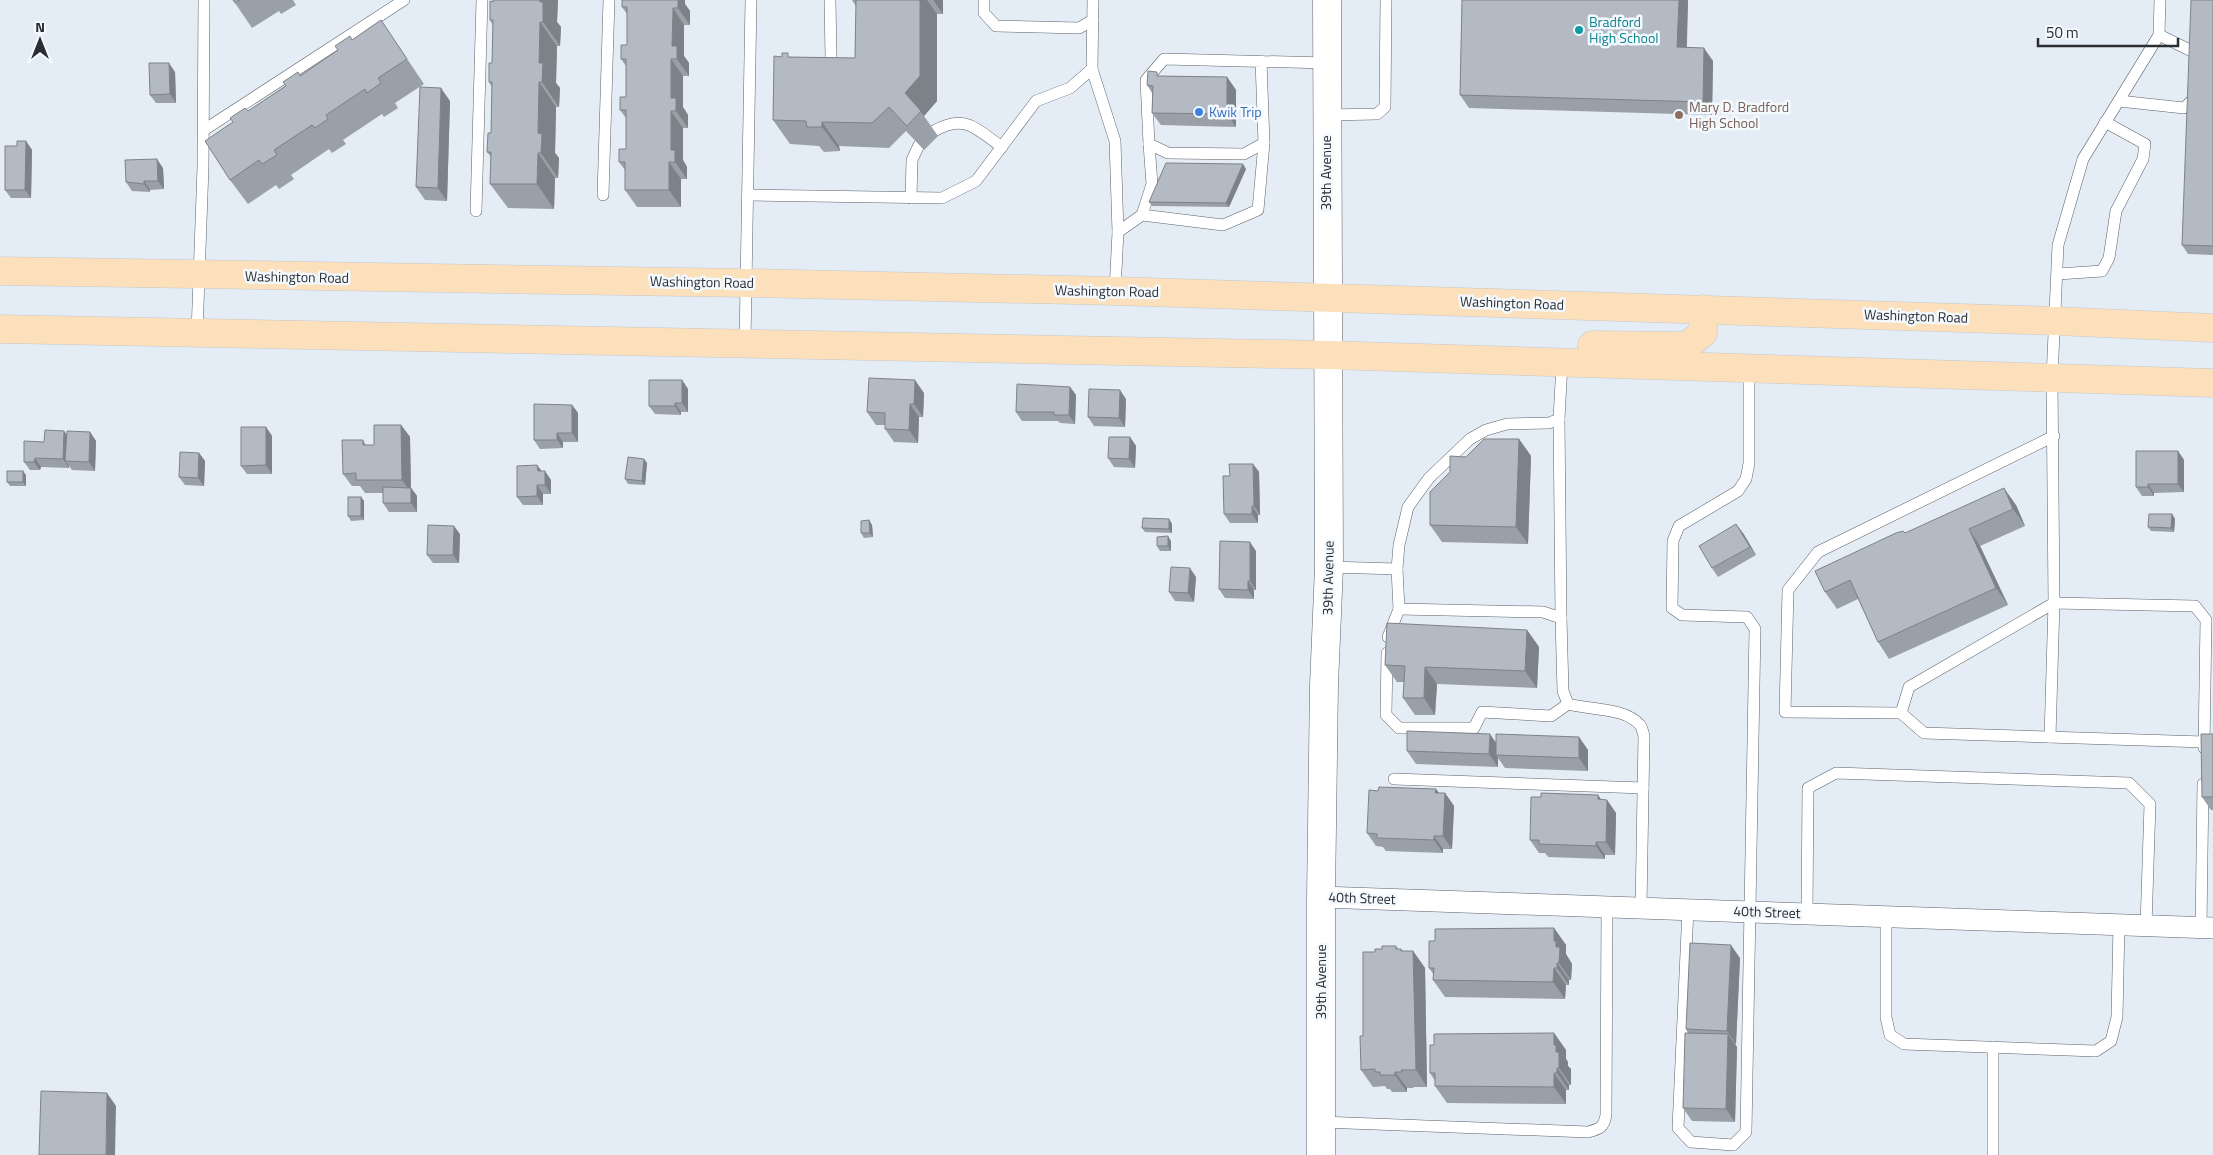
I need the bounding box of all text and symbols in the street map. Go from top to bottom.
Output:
place label: Bradford High School [1589,11,1659,48]
north arrow [15,15,65,65]
scale bar [2038,15,2178,47]
text: N [35,16,45,37]
text: 50 m [2046,21,2079,44]
marker: Bradford High School [1573,24,1585,36]
place label: Mary D. Bradford High School [1689,96,1789,133]
place label: Kwik Trip [1209,101,1262,122]
marker: Kwik Trip [1193,106,1205,118]
marker: Mary D. Bradford High School [1673,109,1685,121]
street label: 39th Avenue [1315,136,1336,210]
street label: Washington Road [245,265,349,288]
street label: Washington Road [650,270,754,293]
street label: Washington Road [1055,279,1159,302]
street label: Washington Road [1460,290,1564,315]
street label: Washington Road [1864,303,1968,328]
street label: 39th Avenue [1316,540,1339,616]
street label: 40th Street [1328,886,1396,909]
street label: 40th Street [1733,900,1801,923]
street label: 39th Avenue [1310,945,1331,1019]

